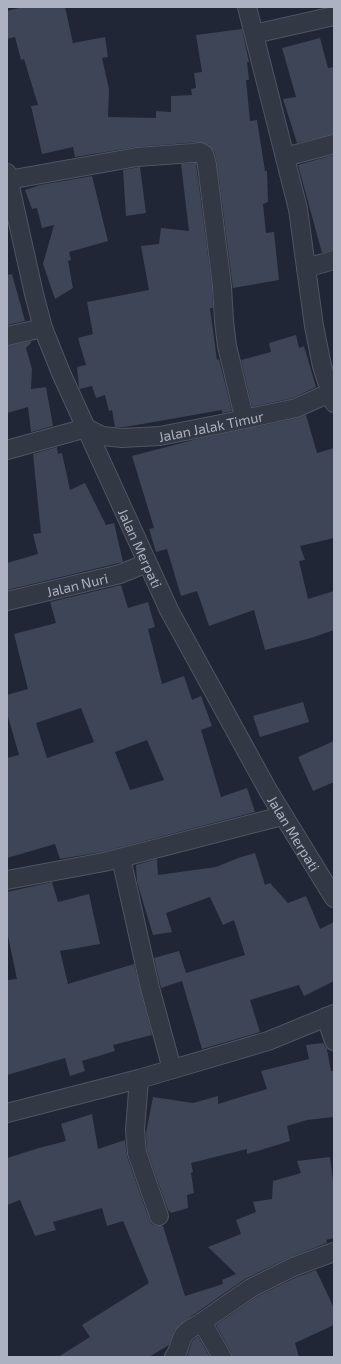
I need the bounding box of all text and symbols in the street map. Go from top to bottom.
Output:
street label: Jalan Jalak Timur [157,407,265,445]
street label: Jalan Merpati [115,506,166,591]
street label: Jalan Nuri [45,569,109,600]
street label: Jalan Merpati [265,792,324,874]

